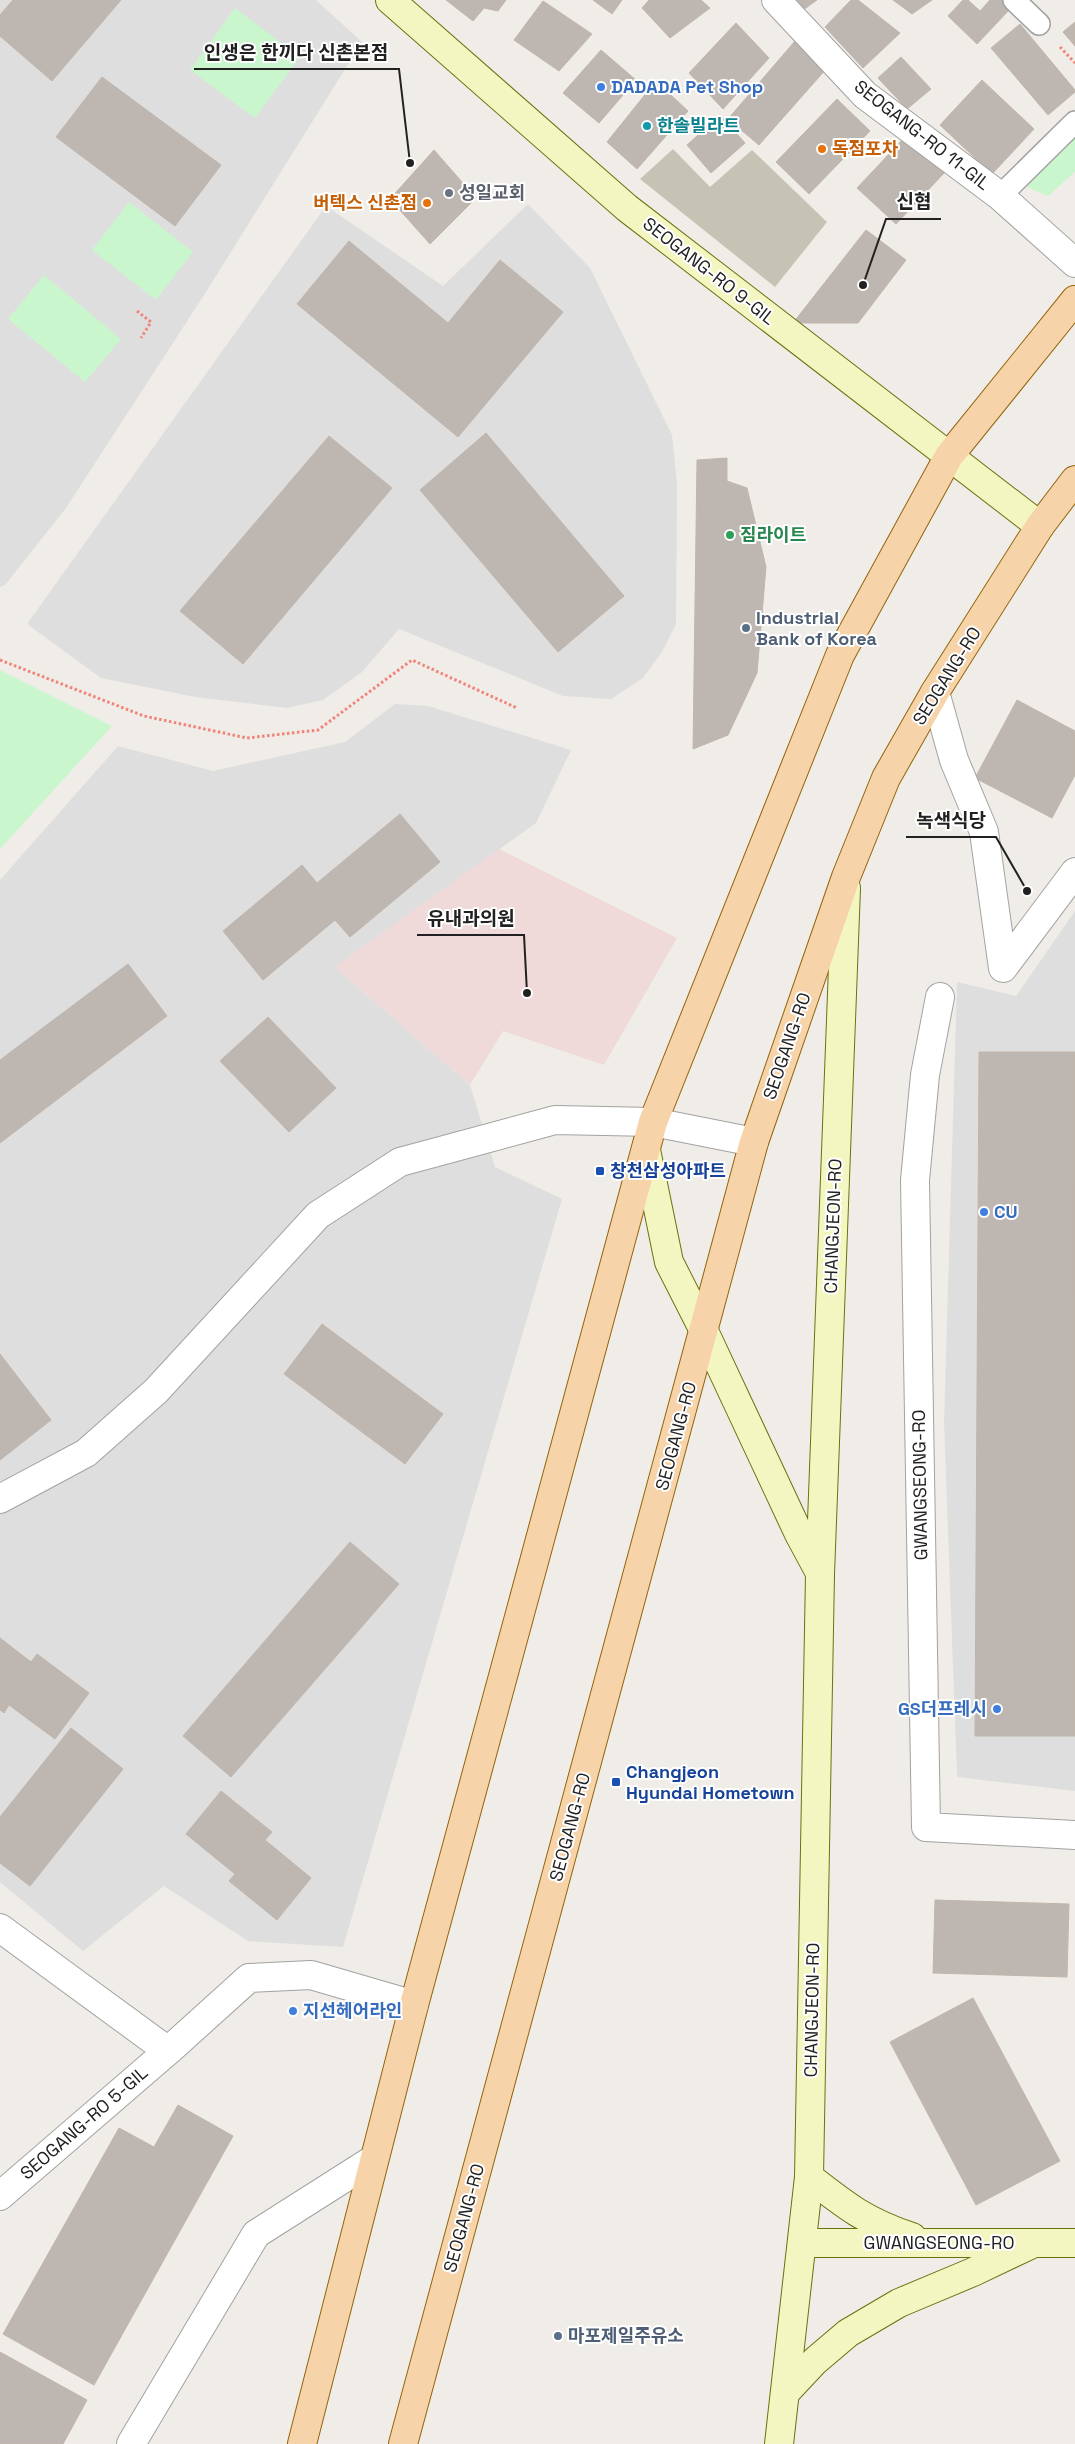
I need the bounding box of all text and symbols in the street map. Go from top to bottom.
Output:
callout: 인생은 한끼다 신촌본점 [194,35,399,69]
text: 인생은 한끼다 신촌본점 [204,40,388,65]
street label: SEOGANG-RO 11-GIL [850,74,995,195]
place label: DADADA Pet Shop [611,75,763,98]
marker: DADADA Pet Shop [595,81,607,93]
place label: 한솔빌라트 [657,114,740,137]
marker: 한솔빌라트 [641,120,653,132]
place label: 독점포차 [832,137,899,160]
marker: 독점포차 [816,143,828,155]
place label: 성일교회 [459,181,525,204]
callout: 신협 [886,185,941,219]
marker: 성일교회 [443,187,455,199]
text: 신협 [897,189,931,214]
place label: 버텍스 신촌점 [313,191,417,214]
marker: 버텍스 신촌점 [421,197,433,209]
street label: SEOGANG-RO 9-GIL [638,212,780,330]
place label: 짐라이트 [740,523,806,546]
marker: 짐라이트 [724,529,736,541]
place label: Industrial Bank of Korea [756,606,878,650]
marker: Industrial Bank of Korea [740,622,752,634]
street label: SEOGANG-RO [907,622,986,729]
callout: 녹색식당 [906,803,996,837]
text: 녹색식당 [916,808,986,833]
callout: 유내과의원 [417,901,524,935]
text: 유내과의원 [427,906,515,931]
street label: SEOGANG-RO [757,989,816,1102]
street label: CHANGJEON-RO [819,1158,846,1294]
place label: 창천삼성아파트 [610,1159,726,1182]
marker: 창천삼성아파트 [594,1165,606,1177]
place label: CU [994,1200,1018,1223]
marker: CU [978,1206,990,1218]
street label: SEOGANG-RO [650,1379,701,1493]
street label: GWANGSEONG-RO [907,1409,932,1561]
place label: GS더프레시 [898,1697,987,1720]
marker: GS더프레시 [991,1703,1003,1715]
place label: Changjeon Hyundai Hometown [626,1760,795,1804]
street label: SEOGANG-RO [544,1770,595,1884]
marker: Changjeon Hyundai Hometown [610,1776,622,1788]
street label: CHANGJEON-RO [799,1942,824,2078]
place label: 지선헤어라인 [303,1999,402,2022]
marker: 지선헤어라인 [287,2005,299,2017]
street label: SEOGANG-RO 5-GIL [15,2061,152,2184]
street label: SEOGANG-RO [438,2161,489,2275]
street label: GWANGSEONG-RO [864,2231,1014,2254]
place label: 마포제일주유소 [568,2324,684,2347]
marker: 마포제일주유소 [552,2330,564,2342]

